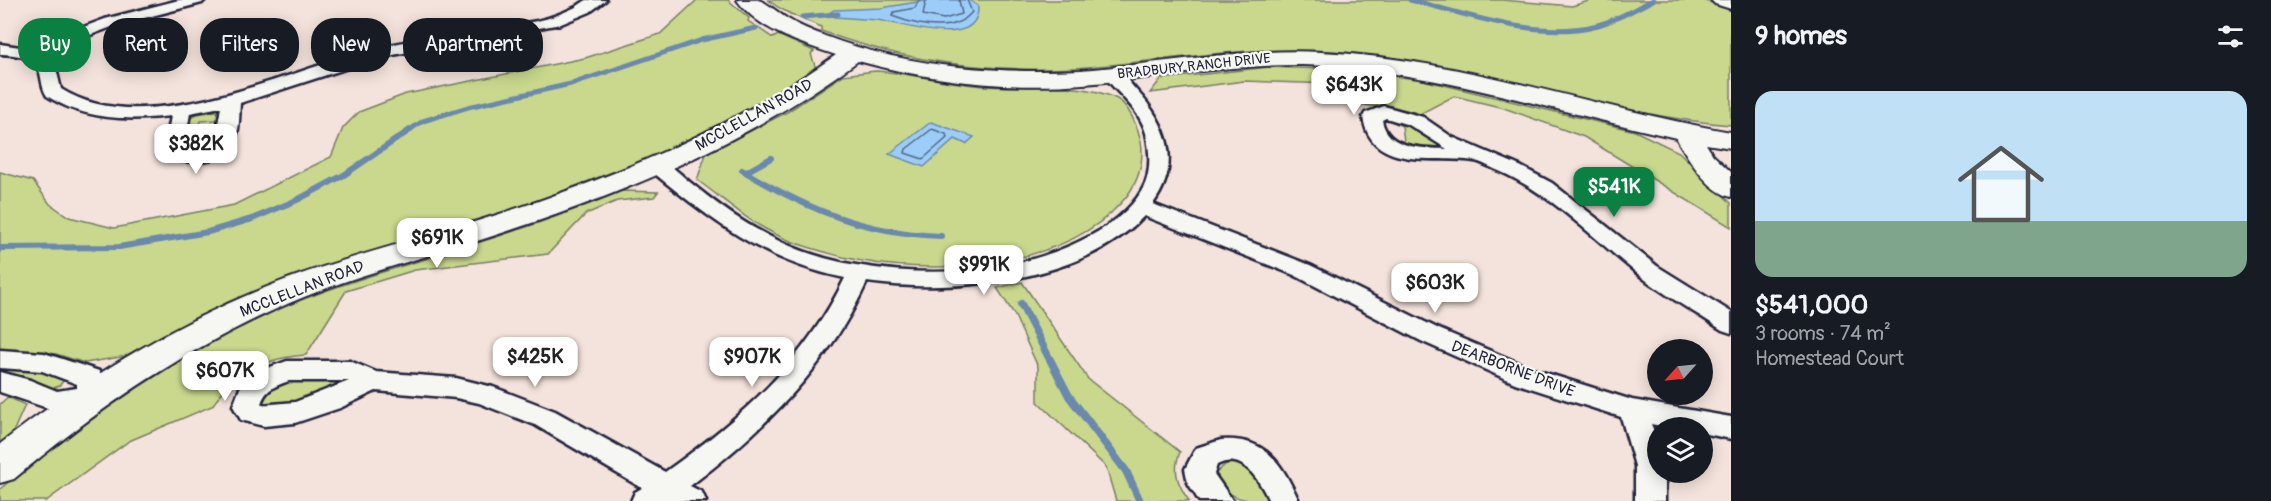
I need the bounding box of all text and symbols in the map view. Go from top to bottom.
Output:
chip: Buy [18,18,91,72]
chip: Rent [103,18,188,72]
chip: Filters [200,18,299,72]
chip: New [311,18,391,72]
chip: Apartment [403,18,543,72]
text: 9 homes [1755,20,1847,52]
icon: filters [2214,20,2247,53]
street label: BRADBURY RANCH DRIVE [1117,49,1271,83]
pin: $643K [1312,65,1396,116]
text: $643K [1325,72,1383,97]
street label: MCCLELLAN ROAD [692,74,816,156]
pin: $382K [154,124,238,175]
icon: home [1947,130,2055,238]
text: $382K [168,131,224,156]
pin: $541K [1572,167,1656,218]
text: $541K [1587,174,1641,199]
pin: $691K [395,218,479,269]
text: $691K [411,225,463,250]
pin: $991K [942,245,1026,296]
text: $991K [958,252,1010,277]
street label: MCCLELLAN ROAD [237,256,367,322]
pin: $603K [1393,263,1477,314]
text: $603K [1405,270,1465,295]
text: $541,000 [1755,289,1868,321]
text: 3 rooms · 74 m² [1755,321,1891,346]
street label: DEARBORNE DRIVE [1448,336,1578,402]
pin: $425K [493,337,577,388]
pin: $907K [710,337,794,388]
north arrow [1647,339,1713,405]
map controls [1647,339,1713,483]
text: $425K [507,344,563,369]
text: $907K [723,344,781,369]
text: Homestead Court [1755,346,1904,371]
pin: $607K [183,351,267,402]
text: $607K [196,358,254,383]
button: layers [1647,417,1713,483]

